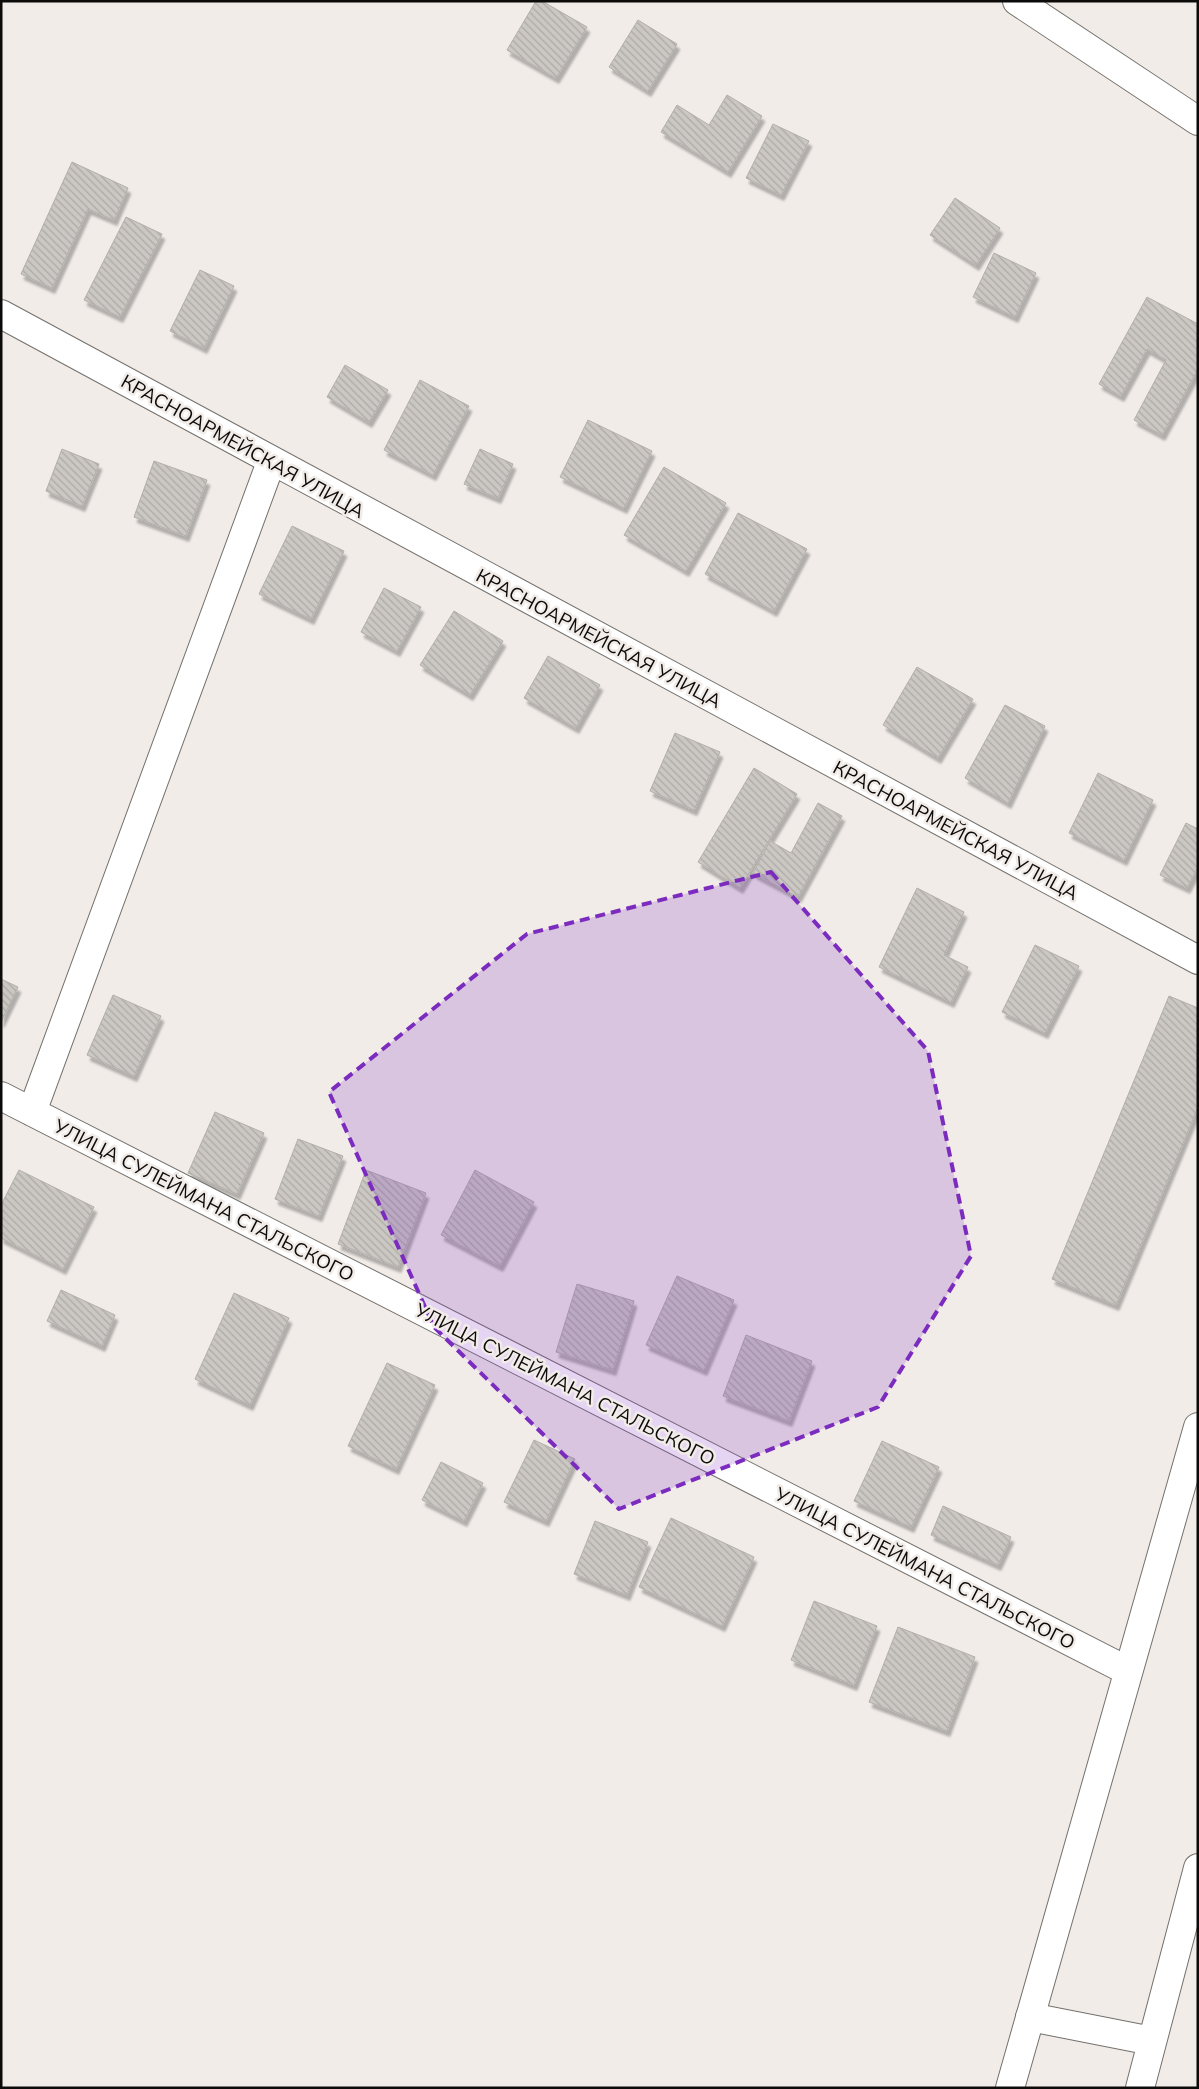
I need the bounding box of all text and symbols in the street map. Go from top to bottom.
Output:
street label: КРАСНОАРМЕЙСКАЯ УЛИЦА [117,369,369,523]
street label: КРАСНОАРМЕЙСКАЯ УЛИЦА [472,563,726,713]
street label: КРАСНОАРМЕЙСКАЯ УЛИЦА [829,755,1083,905]
street label: УЛИЦА СУЛЕЙМАНА СТАЛЬСКОГО [49,1113,358,1286]
street label: УЛИЦА СУЛЕЙМАНА СТАЛЬСКОГО [410,1297,719,1470]
street label: УЛИЦА СУЛЕЙМАНА СТАЛЬСКОГО [770,1481,1079,1654]

